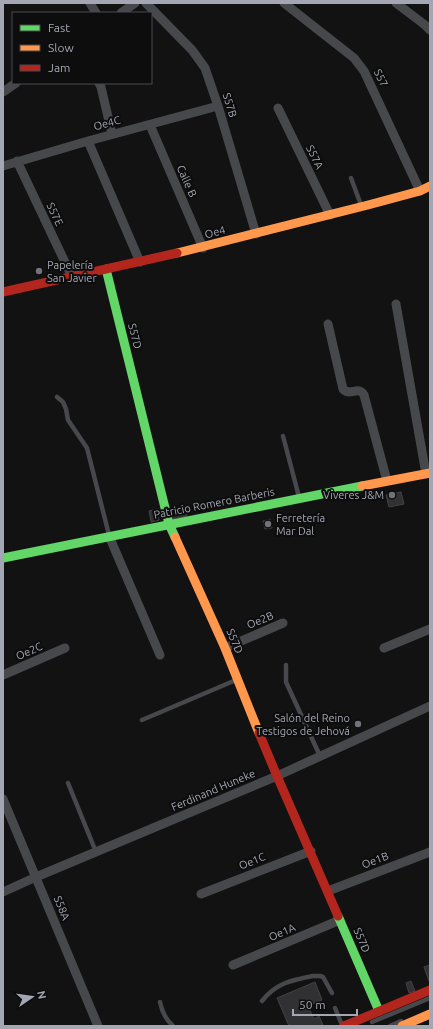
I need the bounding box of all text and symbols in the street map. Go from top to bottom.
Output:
legend [12,12,152,84]
text: Fast [48,21,70,34]
text: Slow [48,41,74,54]
text: Jam [48,61,70,74]
street label: S57 [372,67,390,89]
street label: S57B [221,91,239,119]
street label: Oe4C [92,114,122,132]
street label: S57A [304,143,326,172]
street label: Calle B [175,163,199,199]
street label: S57E [44,200,66,228]
street label: Oe4 [203,224,227,240]
place label: Papelería San Javier [47,259,97,284]
marker: Papelería San Javier [34,266,44,276]
street label: S57D [126,322,144,350]
street label: Patricio Romero Barberis [153,485,276,521]
place label: Viveres J&M [323,489,384,501]
marker: Viveres J&M [387,490,397,500]
place label: Ferretería Mar Dal [276,512,325,537]
marker: Ferretería Mar Dal [263,519,273,529]
street label: Oe2B [245,609,275,631]
street label: S57D [224,627,246,655]
street label: Oe2C [14,640,44,662]
place label: Salón del Reino Testigos de Jehová [256,712,350,737]
marker: Salón del Reino Testigos de Jehová [353,719,363,729]
street label: Ferdinand Huneke [169,767,257,813]
street label: Oe1B [360,849,390,871]
street label: Oe1C [237,850,267,872]
street label: S58A [52,894,73,923]
street label: Oe1A [267,921,298,943]
street label: S57D [351,926,373,954]
north arrow [12,977,52,1017]
text: N [35,989,49,1000]
scale bar [293,991,357,1017]
text: 50 m [299,998,326,1011]

